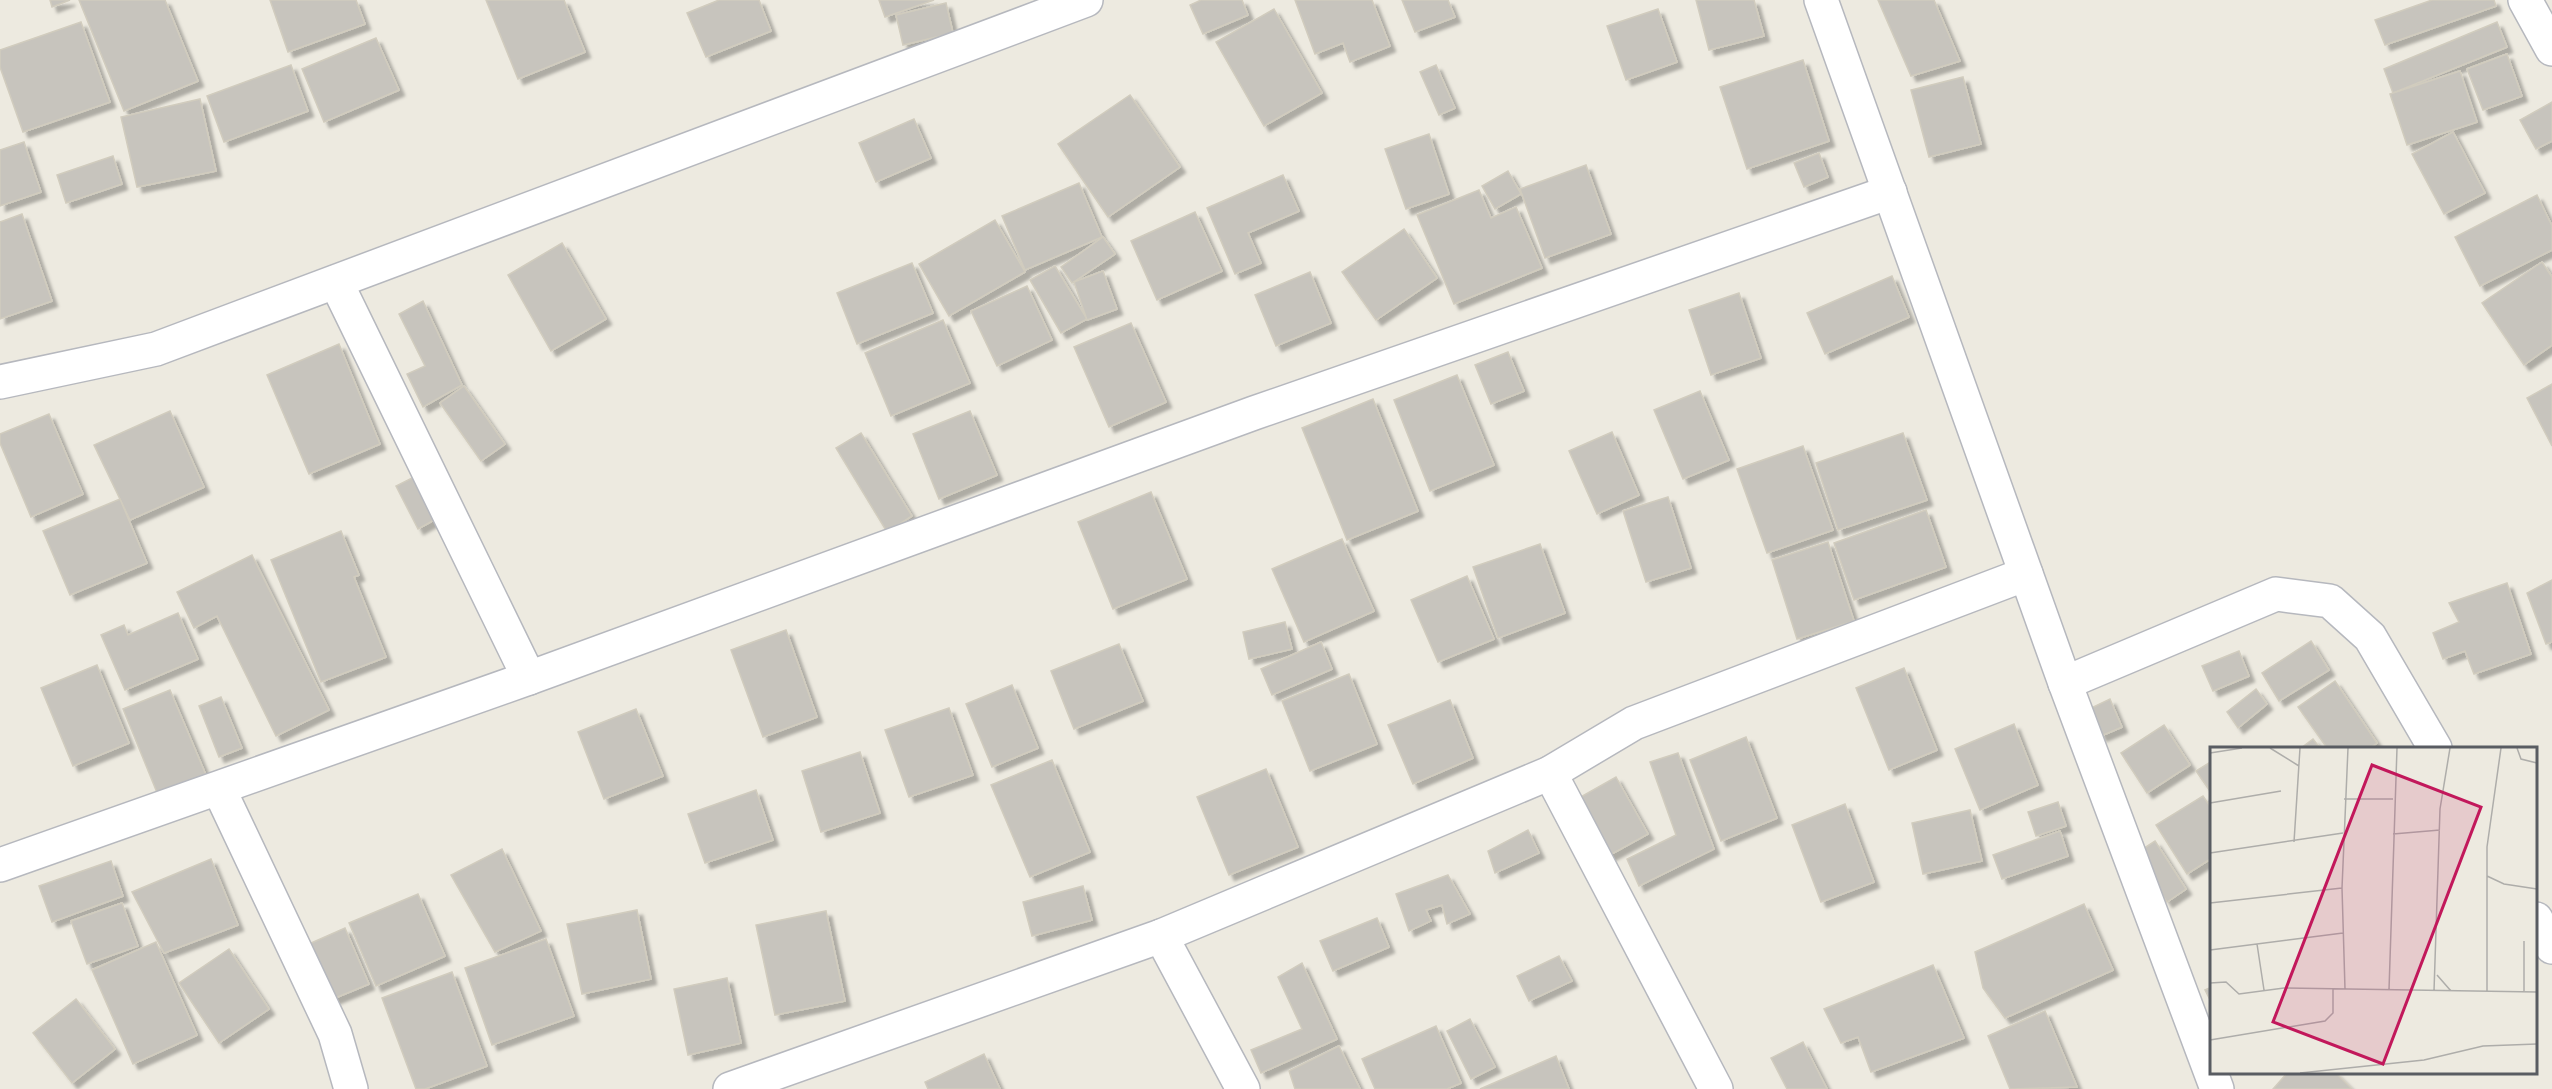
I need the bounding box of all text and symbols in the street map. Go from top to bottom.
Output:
inset map [2210,747,2537,1074]

